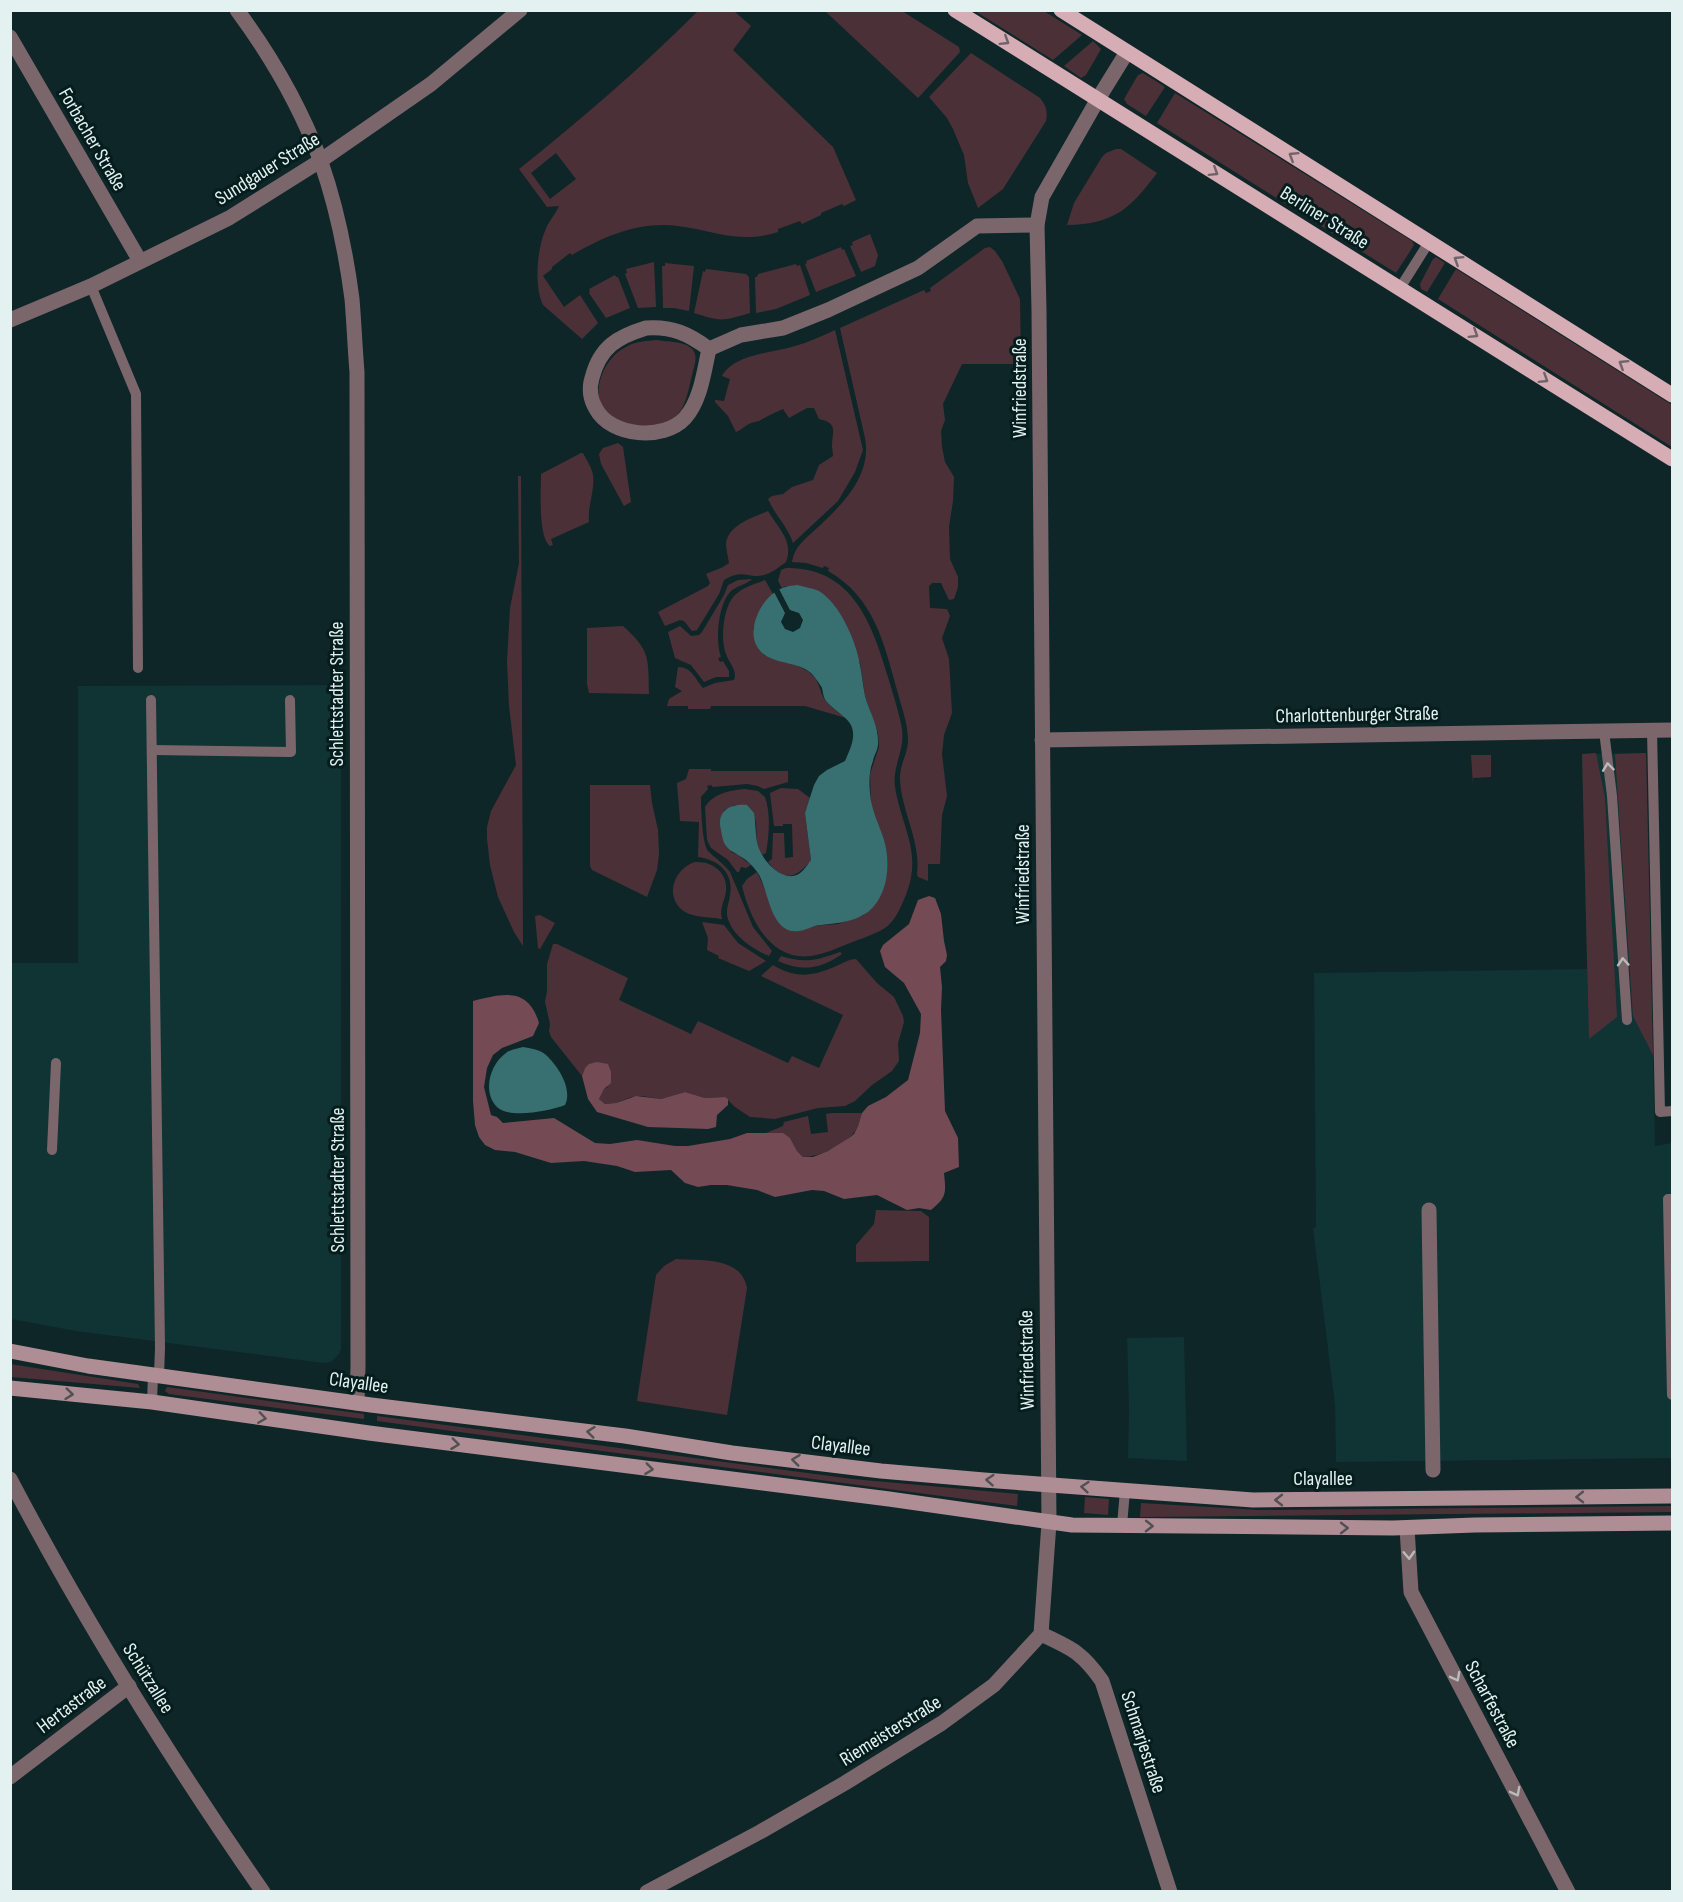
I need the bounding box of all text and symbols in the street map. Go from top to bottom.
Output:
one-way arrow [999,34,1009,46]
street label: Forbacher Straße [53,84,131,195]
street label: Sundgauer Straße [211,127,324,210]
one-way arrow [1289,152,1300,163]
one-way arrow [1208,164,1218,176]
street label: Berliner Straße [1276,181,1373,255]
one-way arrow [1454,255,1464,267]
one-way arrow [1467,327,1478,338]
street label: Winfriedstraße [1008,338,1032,438]
one-way arrow [1619,359,1629,371]
one-way arrow [1538,371,1549,382]
street label: Schlettstadter Straße [325,621,349,767]
street label: Charlottenburger Straße [1275,702,1439,728]
one-way arrow [1602,763,1615,772]
street label: Winfriedstraße [1011,824,1035,924]
one-way arrow [1617,957,1630,966]
street label: Schlettstadter Straße [326,1107,350,1253]
street label: Winfriedstraße [1014,1310,1040,1410]
street label: Clayallee [328,1367,390,1399]
one-way arrow [64,1387,73,1400]
one-way arrow [258,1411,267,1423]
one-way arrow [587,1426,596,1439]
street label: Clayallee [810,1430,872,1462]
one-way arrow [451,1438,460,1450]
one-way arrow [791,1455,800,1467]
one-way arrow [644,1462,653,1474]
street label: Clayallee [1293,1467,1353,1491]
one-way arrow [985,1474,994,1487]
one-way arrow [1080,1481,1089,1494]
one-way arrow [1575,1491,1584,1504]
one-way arrow [1275,1494,1284,1506]
one-way arrow [1145,1520,1154,1533]
one-way arrow [1340,1522,1349,1534]
one-way arrow [1402,1551,1415,1560]
street label: Schützallee [117,1639,179,1718]
street label: Scharfestraße [1459,1657,1525,1752]
one-way arrow [1448,1670,1460,1681]
street label: Hertastraße [32,1671,111,1739]
street label: Schmarjestraße [1115,1688,1171,1796]
street label: Riemeisterstraße [835,1690,946,1772]
one-way arrow [1509,1786,1520,1796]

